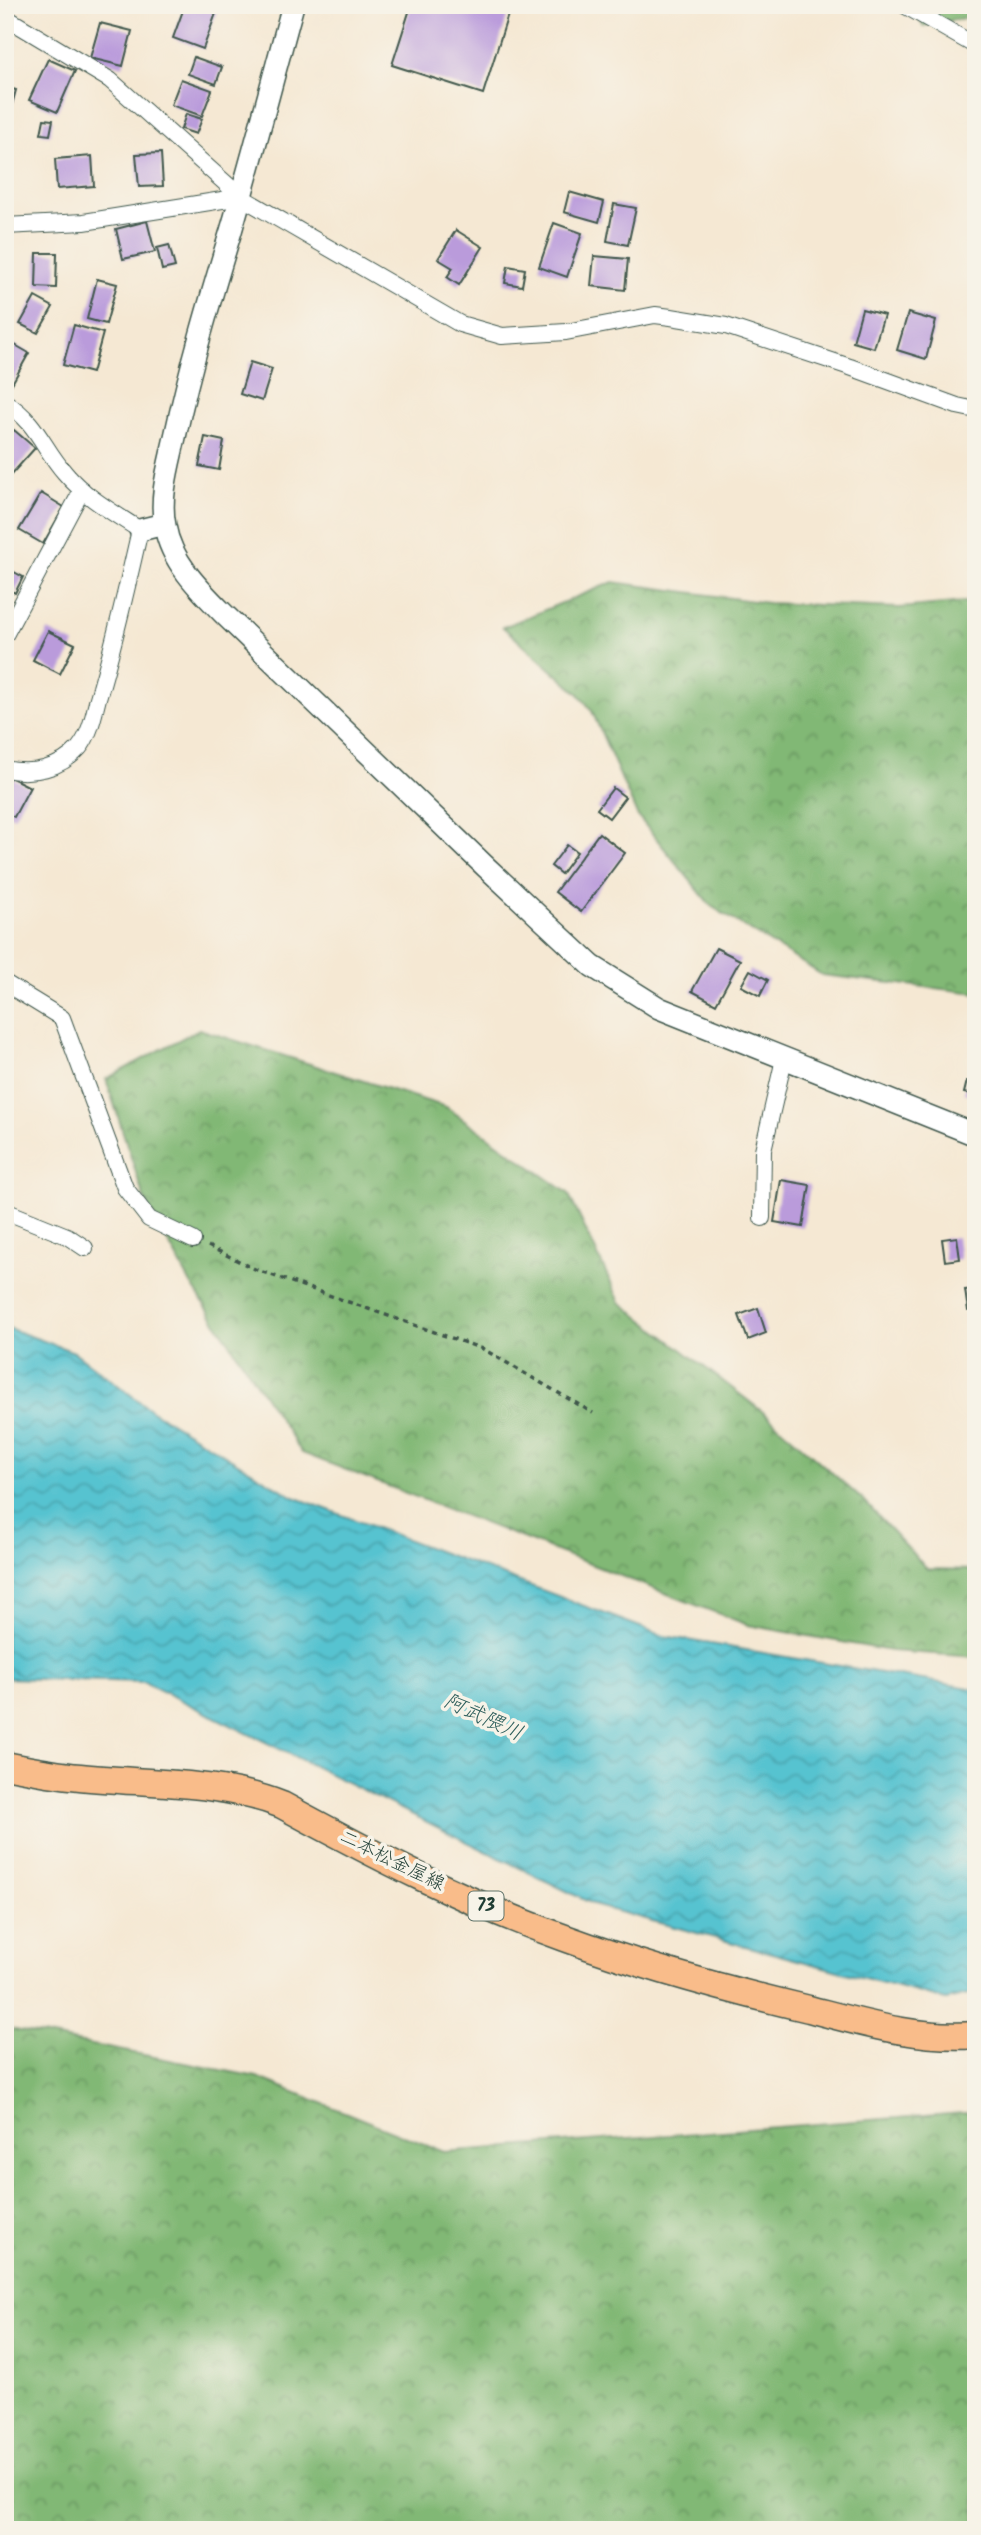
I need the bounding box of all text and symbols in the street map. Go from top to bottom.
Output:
water label: 阿武隈川 [438,1685,528,1751]
street label: 二本松金屋線 [334,1823,450,1899]
road number: 73 [468,1892,504,1920]

